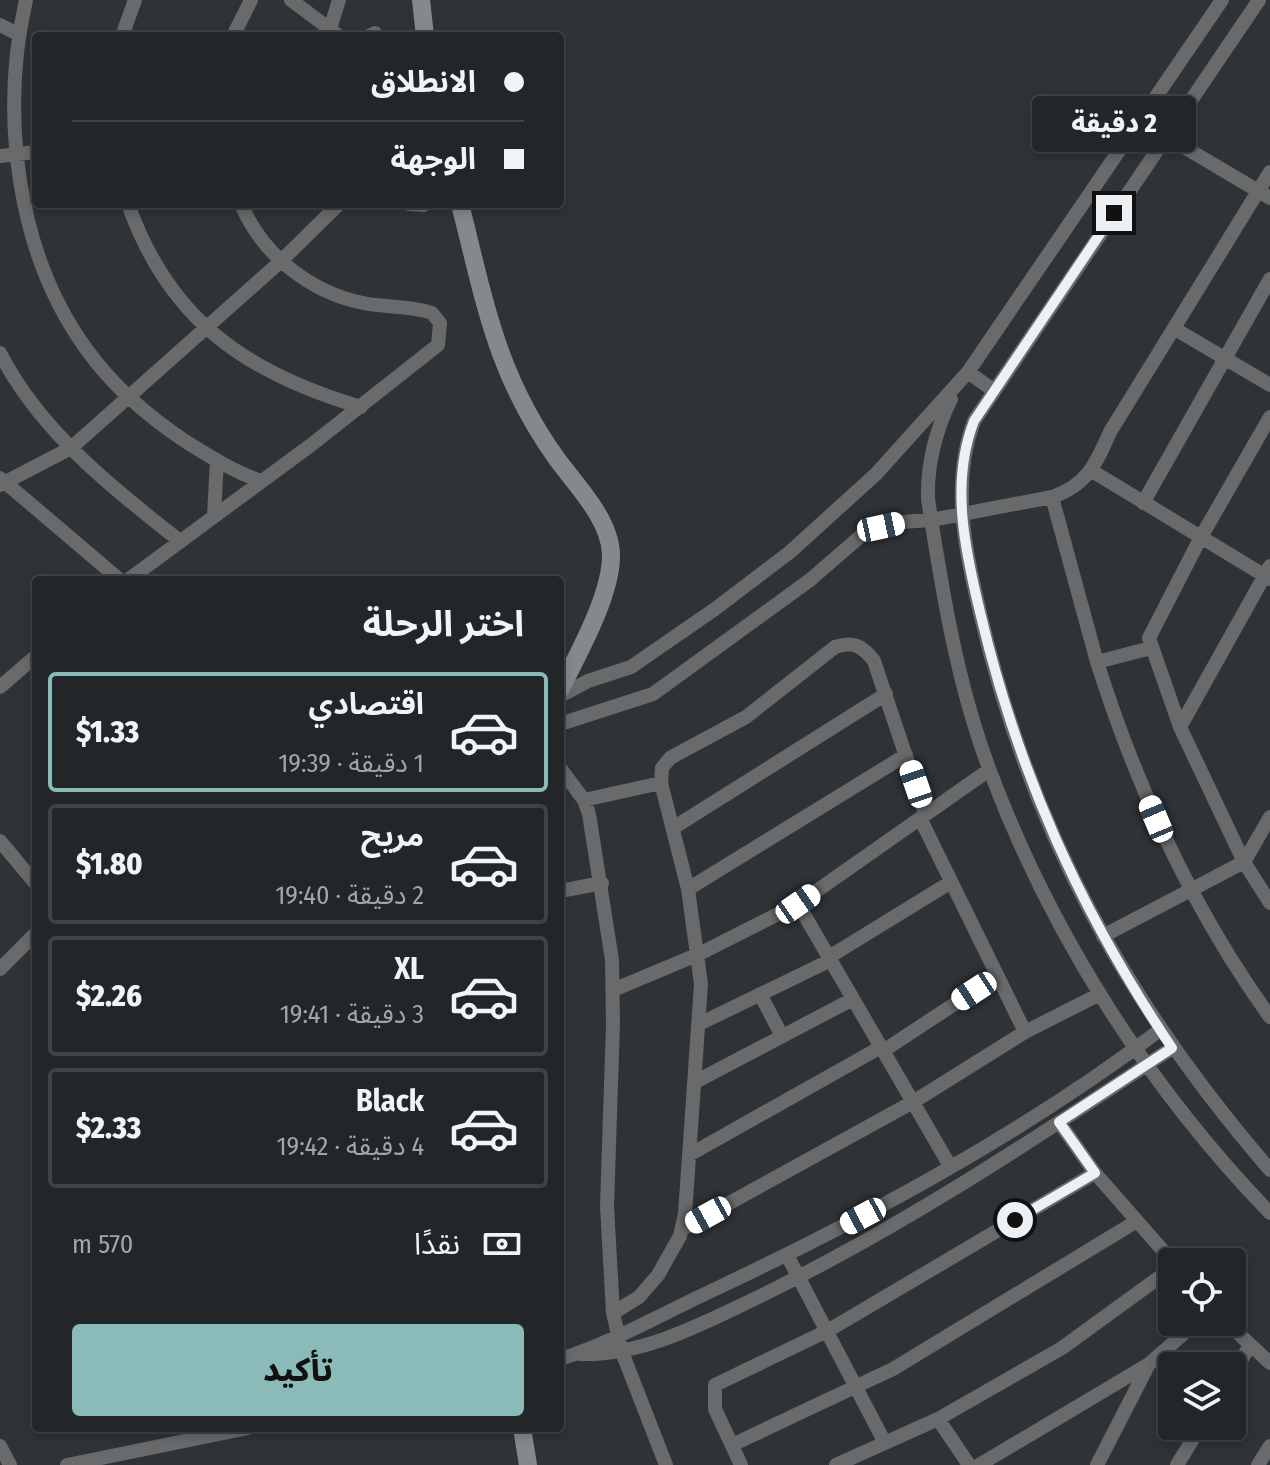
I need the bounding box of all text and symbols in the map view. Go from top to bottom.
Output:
text: الانطلاق [371,64,476,100]
callout: 2 دقيقة [1032,97,1196,153]
text: 2 دقيقة [1071,108,1157,139]
text: الوجهة [391,141,476,177]
route end [1096,195,1132,231]
car [855,510,907,544]
text: اختر الرحلة [363,602,524,646]
text: اقتصادي [309,686,424,722]
icon: car [448,696,520,768]
text: $1.33 [76,714,139,750]
text: 1 دقيقة · 19:39 [278,748,424,779]
car [897,757,935,811]
car [1136,792,1176,846]
text: مريح [361,818,424,854]
icon: car [448,828,520,900]
text: $1.80 [76,846,143,882]
text: 2 دقيقة · 19:40 [275,880,424,911]
car [771,880,825,928]
text: XL [394,951,424,987]
icon: car [448,960,520,1032]
car [947,968,1001,1014]
text: $2.26 [76,978,142,1014]
text: 3 دقيقة · 19:41 [280,999,424,1030]
text: Black [356,1083,424,1119]
icon: car [448,1092,520,1164]
text: $2.33 [76,1110,141,1146]
text: 4 دقيقة · 19:42 [276,1131,424,1162]
car [681,1193,735,1237]
car [836,1194,890,1238]
route start [997,1202,1033,1238]
icon: cash [480,1222,524,1266]
text: نقدًا [414,1226,460,1262]
text: 570 m [72,1229,133,1260]
map controls [1158,1248,1246,1440]
button: locate [1158,1248,1246,1336]
button: تأكيد [72,1324,524,1416]
button: layers [1158,1352,1246,1440]

